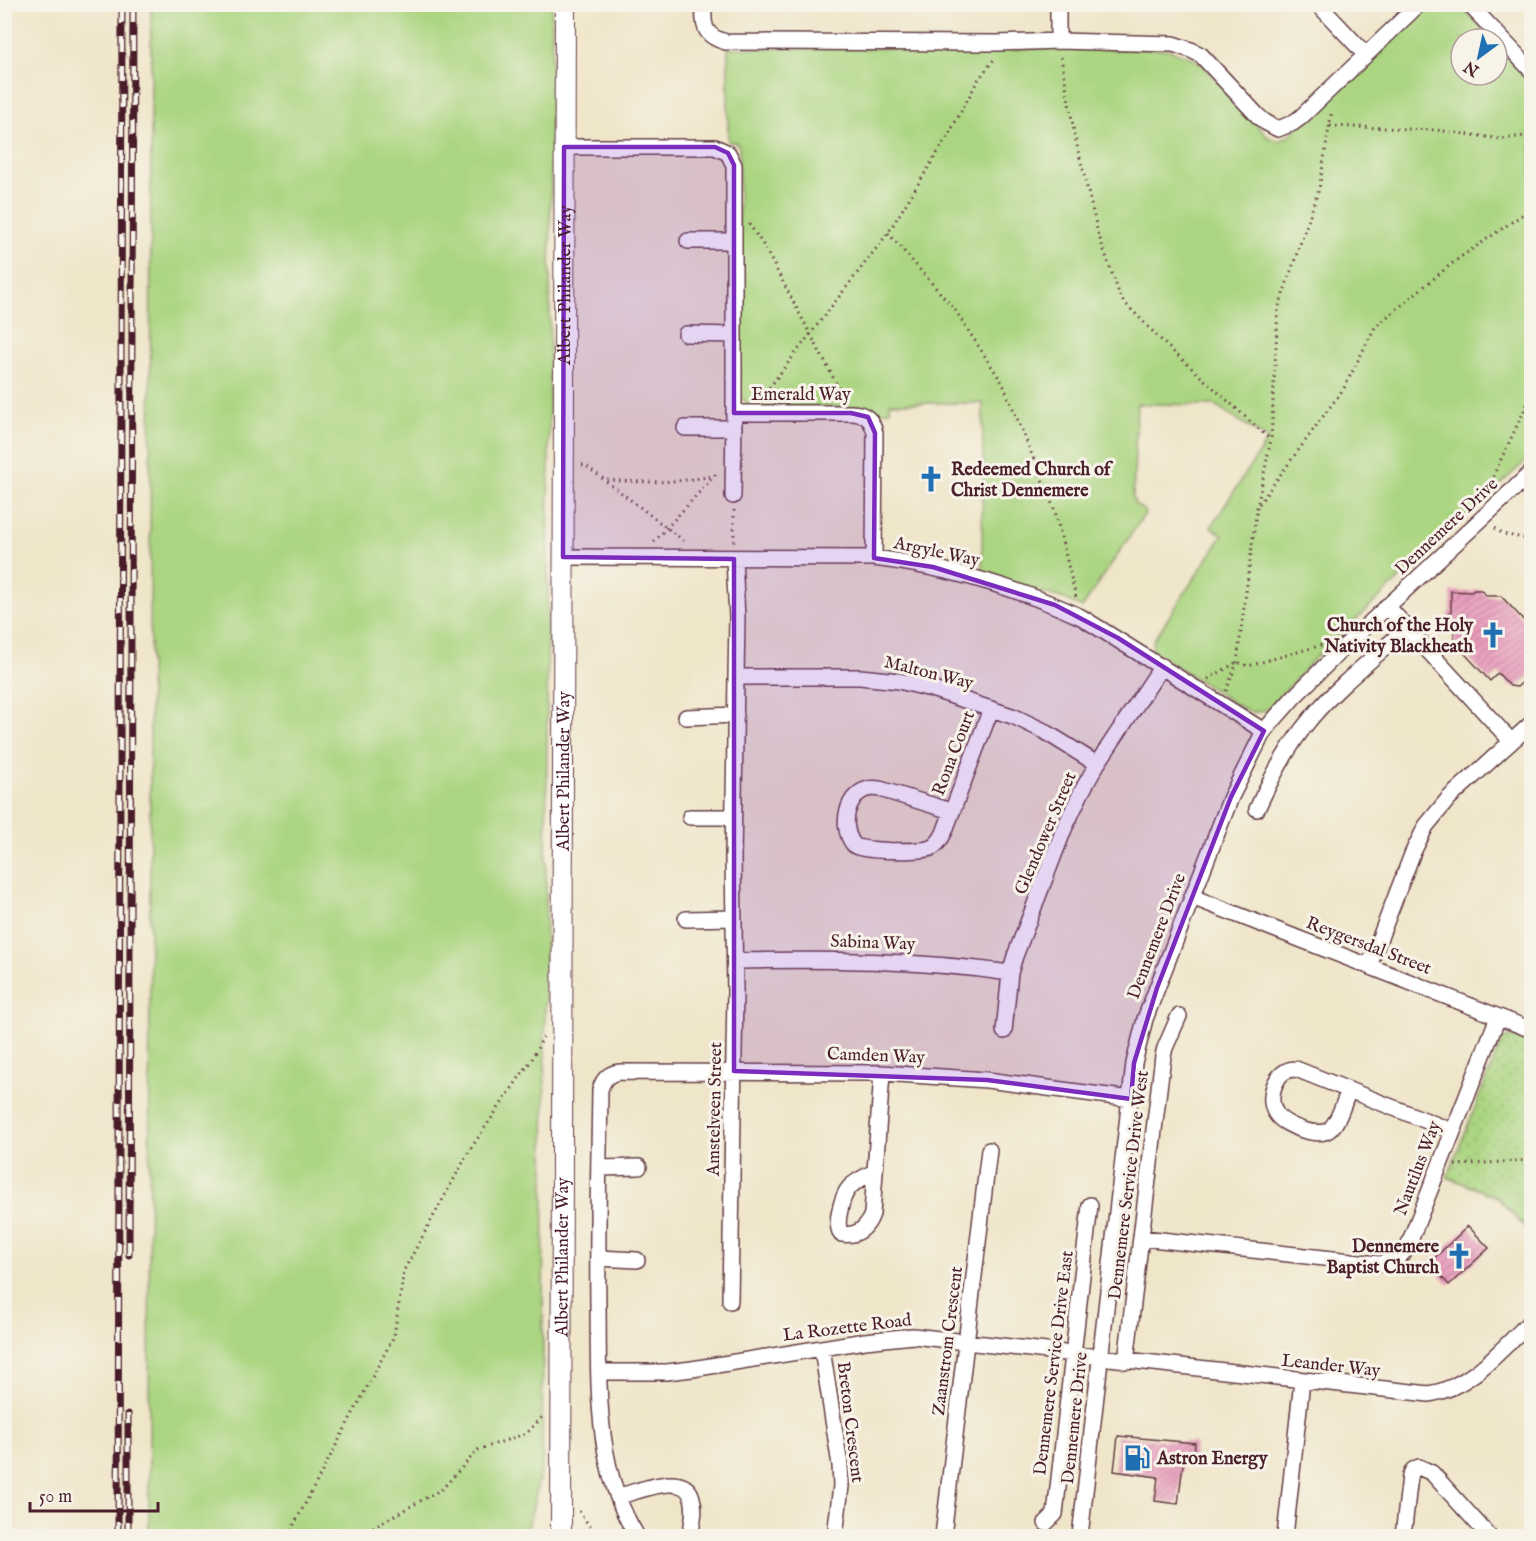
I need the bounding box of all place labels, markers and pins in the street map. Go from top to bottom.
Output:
place label: Redeemed Church of Christ Dennemere [951,459,1114,503]
church icon: Redeemed Church of Christ Dennemere [916,464,946,494]
place label: Church of the Holy Nativity Blackheath [1323,615,1474,659]
church icon: Church of the Holy Nativity Blackheath [1478,620,1508,650]
place label: Dennemere Baptist Church [1327,1236,1440,1280]
church icon: Dennemere Baptist Church [1444,1241,1474,1271]
fuel station icon: Astron Energy [1122,1443,1152,1473]
place label: Astron Energy [1156,1448,1269,1471]

